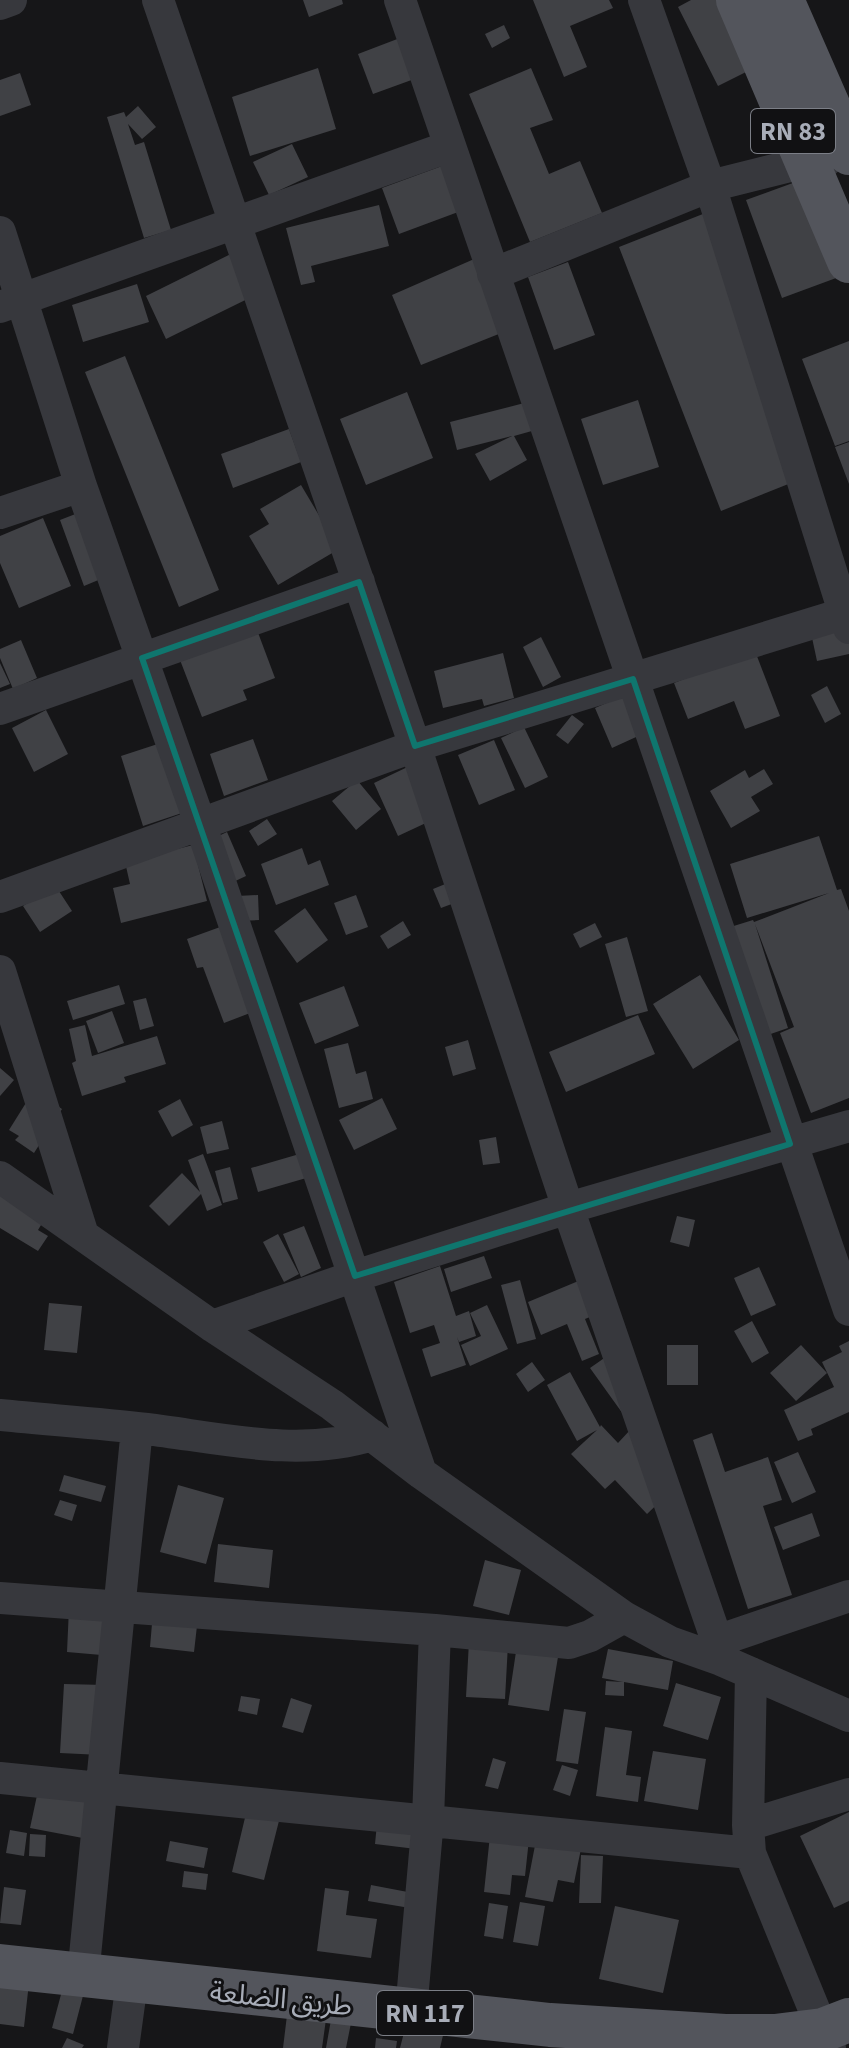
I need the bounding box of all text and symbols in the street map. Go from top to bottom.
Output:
road number: RN 83 [751,109,835,153]
street label: طريق الضلعة [208,1972,354,2026]
road number: RN 117 [377,1991,473,2035]

